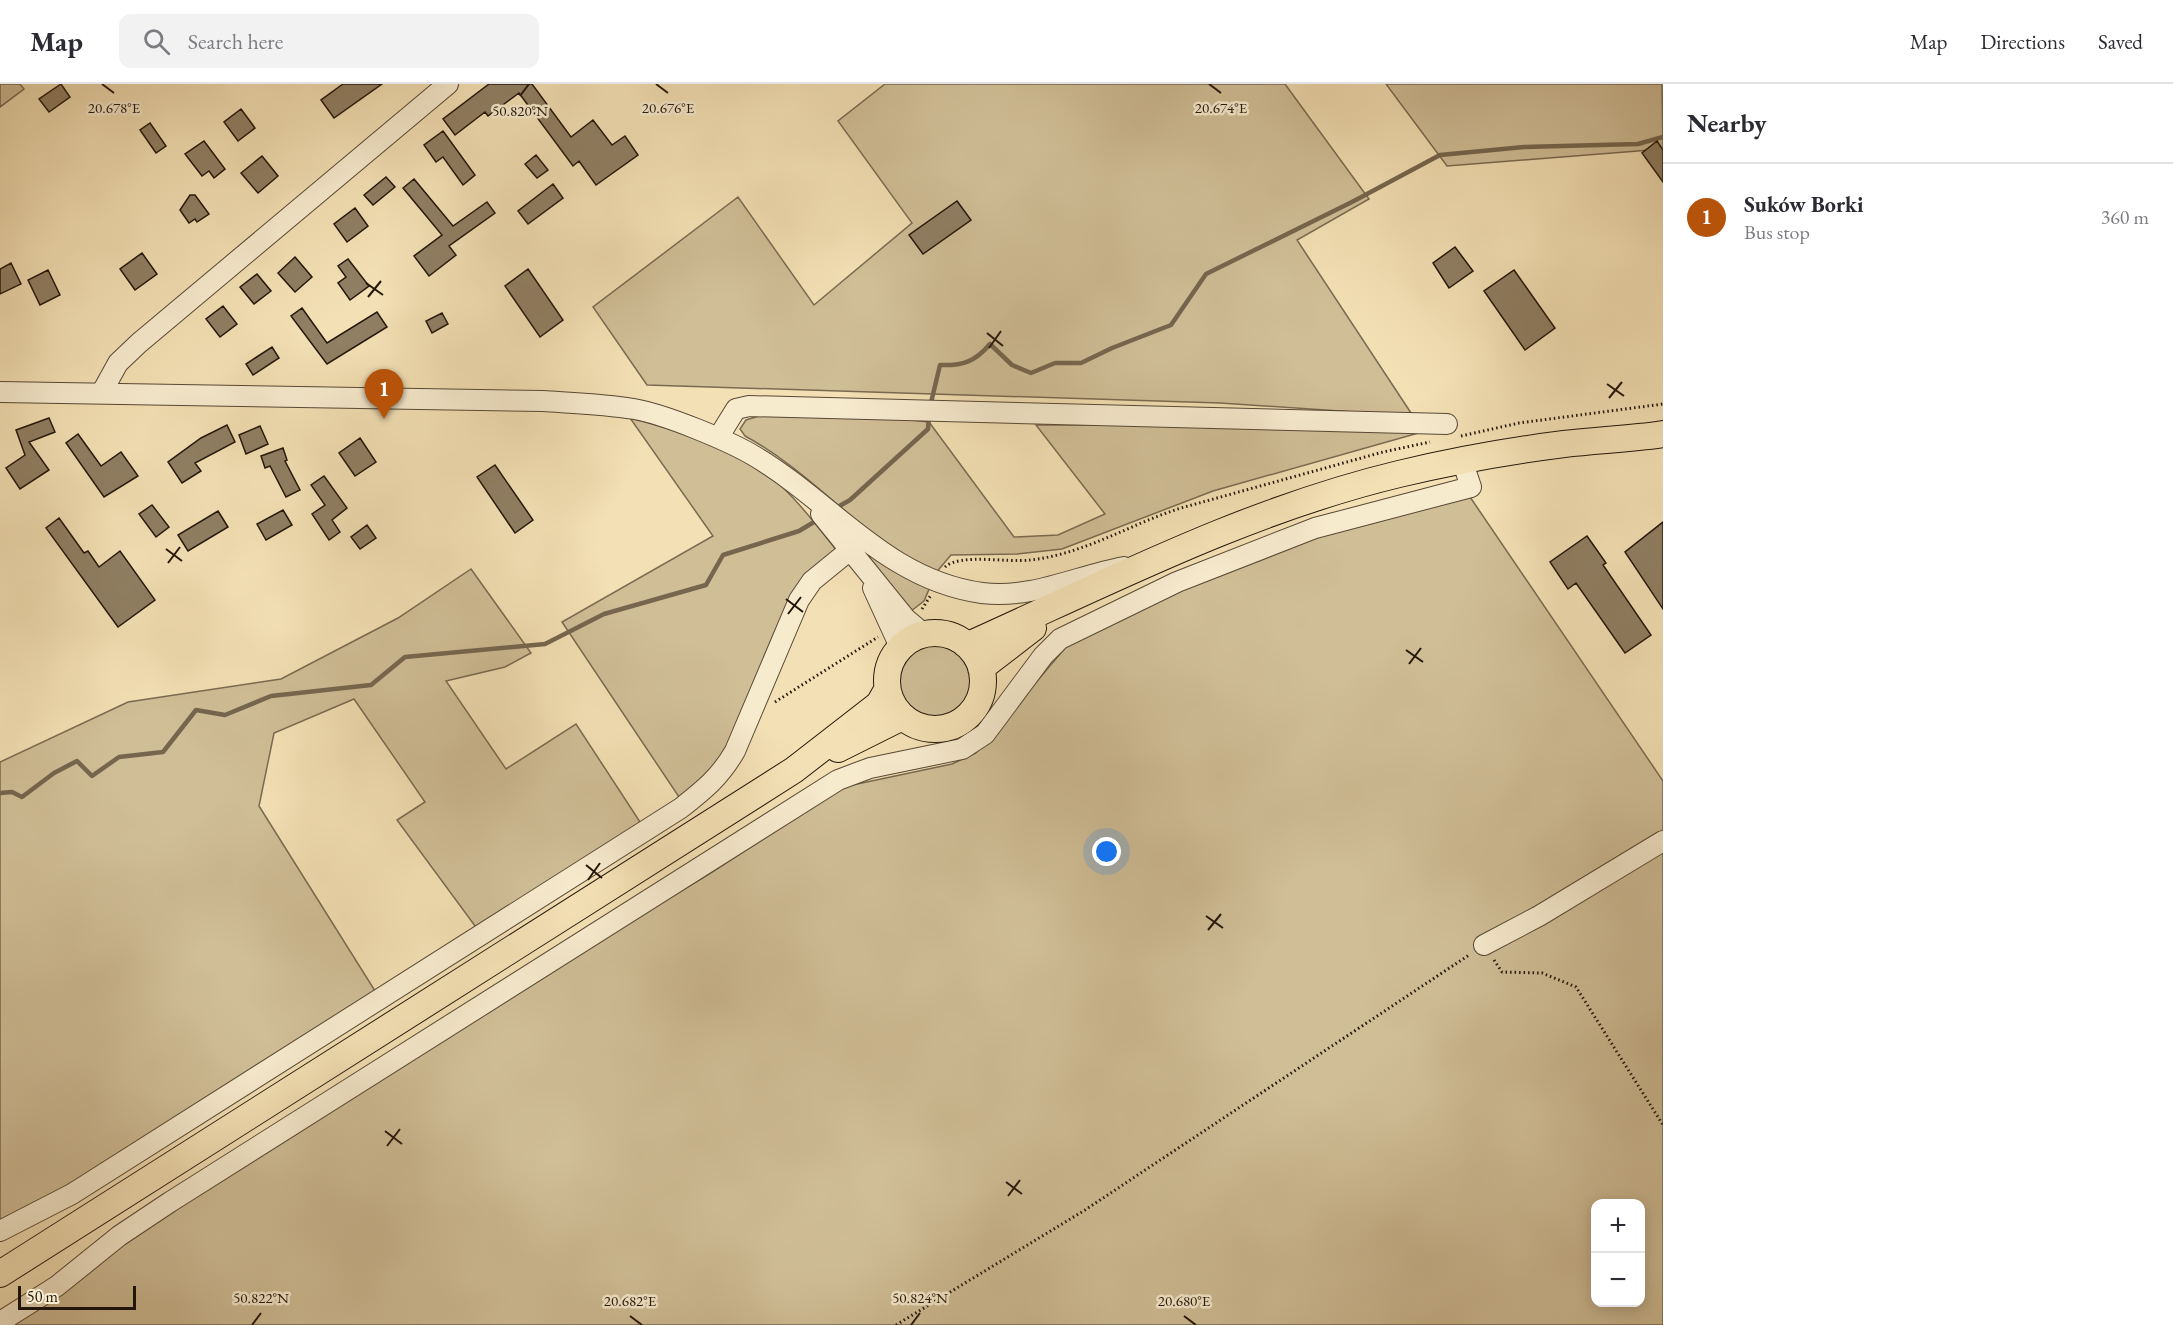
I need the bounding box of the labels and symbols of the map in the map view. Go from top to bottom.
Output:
text: 20.678°E [88,98,141,117]
text: 20.676°E [642,98,695,117]
text: 20.674°E [1195,98,1248,117]
text: 50.820°N [492,101,548,120]
pin: 1 [364,370,404,419]
your location [1092,837,1121,866]
scale bar [18,1283,136,1310]
text: 50.822°N [233,1288,289,1307]
text: 50.824°N [892,1288,948,1307]
text: 20.682°E [604,1291,657,1310]
text: 20.680°E [1158,1291,1211,1310]

